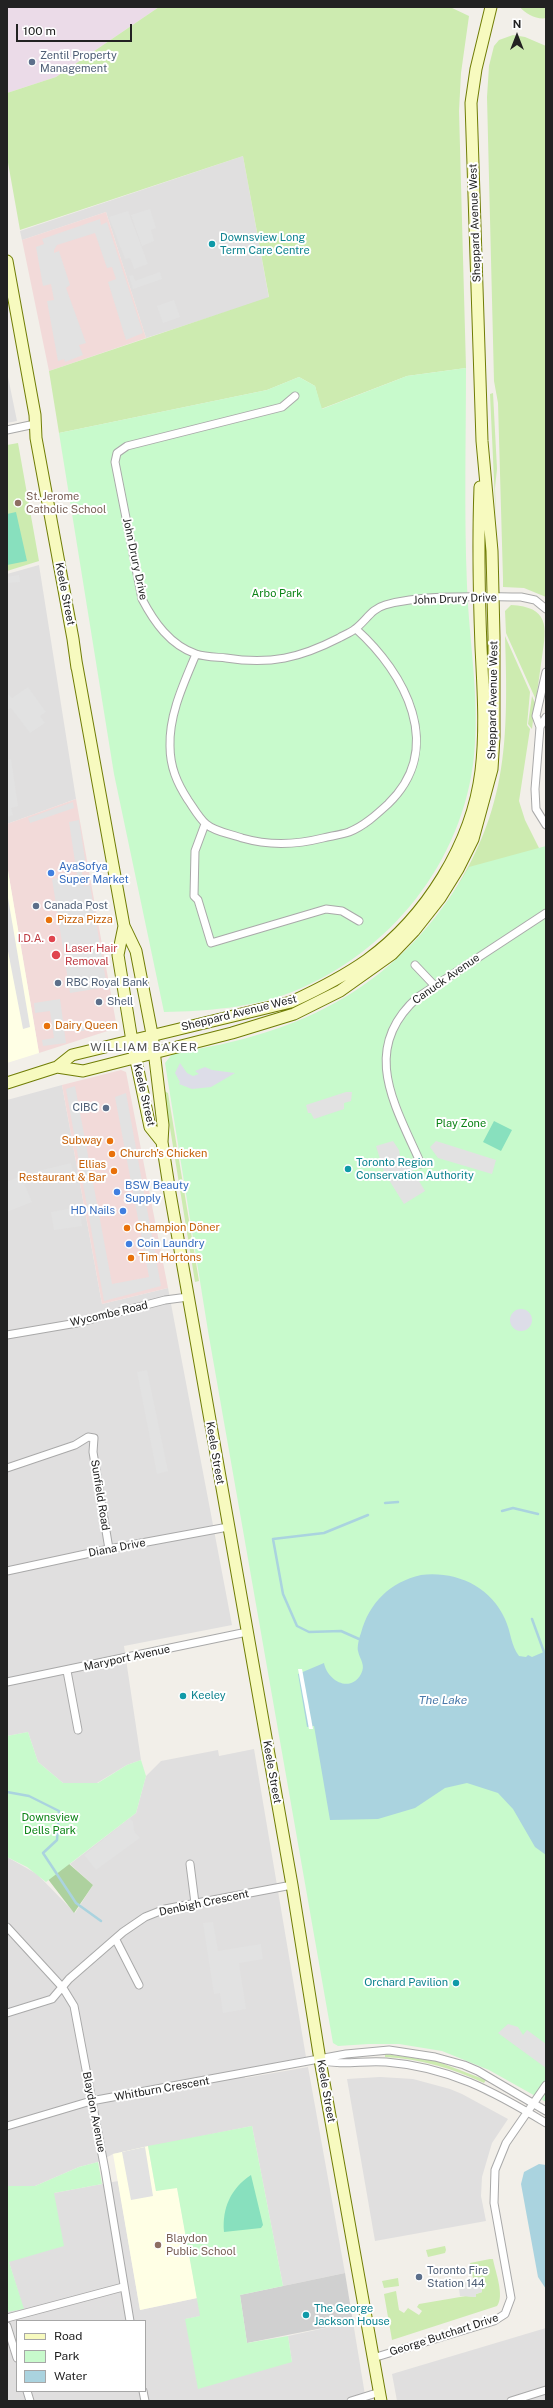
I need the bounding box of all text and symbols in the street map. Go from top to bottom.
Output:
scale bar [18,16,134,42]
north arrow [497,16,537,56]
text: N [513,18,521,30]
text: 100 m [23,24,56,38]
place label: Zentil Property Management [40,49,117,75]
marker: Zentil Property Management [27,57,37,67]
street label: Sheppard Avenue West [466,163,484,283]
place label: Downsview Long Term Care Centre [220,231,310,257]
marker: Downsview Long Term Care Centre [207,239,217,249]
place label: St. Jerome Catholic School [26,490,106,516]
marker: St. Jerome Catholic School [13,498,23,508]
street label: John Drury Drive [120,517,150,601]
street label: Keele Street [52,561,78,627]
park label: Arbo Park [251,587,303,601]
street label: John Drury Drive [413,591,497,607]
street label: Sheppard Avenue West [485,640,501,760]
place label: AyaSofya Super Market [59,860,129,886]
marker: AyaSofya Super Market [46,868,56,878]
place label: Canada Post [44,899,108,913]
marker: Canada Post [31,901,41,911]
place label: Pizza Pizza [57,913,113,927]
marker: Pizza Pizza [44,915,54,925]
place label: I.D.A. [18,932,44,946]
marker: I.D.A. [47,934,57,944]
place label: Laser Hair Removal [65,942,118,968]
marker: Laser Hair Removal [50,949,62,961]
street label: Canuck Avenue [410,951,482,1007]
place label: RBC Royal Bank [66,976,148,990]
marker: RBC Royal Bank [53,978,63,988]
street label: Sheppard Avenue West [180,992,298,1034]
place label: Shell [107,995,133,1009]
marker: Shell [94,997,104,1007]
place label: Dairy Queen [55,1019,118,1033]
marker: Dairy Queen [42,1021,52,1031]
district label: WILLIAM BAKER [90,1040,198,1054]
street label: Keele Street [130,1062,158,1128]
place label: CIBC [72,1101,98,1115]
marker: CIBC [101,1103,111,1113]
park label: Play Zone [436,1117,486,1131]
place label: Subway [61,1134,102,1148]
marker: Subway [105,1136,115,1146]
place label: Church's Chicken [120,1147,207,1161]
marker: Church's Chicken [107,1149,117,1159]
place label: Toronto Region Conservation Authority [356,1156,474,1182]
place label: Ellias Restaurant & Bar [19,1158,106,1184]
marker: Toronto Region Conservation Authority [343,1164,353,1174]
marker: Ellias Restaurant & Bar [109,1166,119,1176]
place label: BSW Beauty Supply [125,1179,189,1205]
marker: BSW Beauty Supply [112,1187,122,1197]
place label: HD Nails [70,1204,115,1218]
marker: HD Nails [118,1206,128,1216]
place label: Champion Döner [135,1221,220,1235]
marker: Champion Döner [122,1223,132,1233]
place label: Coin Laundry [137,1237,205,1251]
marker: Coin Laundry [124,1239,134,1249]
place label: Tim Hortons [139,1251,201,1265]
marker: Tim Hortons [126,1253,136,1263]
street label: Wycombe Road [69,1299,149,1329]
street label: Keele Street [203,1420,227,1486]
street label: Sunfield Road [88,1459,112,1531]
street label: Diana Drive [87,1536,147,1560]
street label: Maryport Avenue [83,1642,171,1674]
place label: Keeley [191,1689,226,1703]
marker: Keeley [178,1691,188,1701]
water label: The Lake [419,1693,467,1707]
street label: Keele Street [260,1739,284,1805]
park label: Downsview Dells Park [21,1811,79,1837]
street label: Denbigh Crescent [158,1887,250,1919]
place label: Orchard Pavilion [364,1976,448,1990]
marker: Orchard Pavilion [451,1978,461,1988]
street label: Keele Street [314,2058,338,2124]
street label: Blaydon Avenue [80,2071,108,2153]
street label: Whitburn Crescent [113,2074,211,2104]
place label: Blaydon Public School [166,2232,236,2258]
marker: Blaydon Public School [153,2240,163,2250]
place label: Toronto Fire Station 144 [427,2264,488,2290]
marker: Toronto Fire Station 144 [414,2272,424,2282]
place label: The George Jackson House [314,2302,390,2328]
marker: The George Jackson House [301,2310,311,2320]
street label: George Butchart Drive [388,2311,500,2359]
legend [16,2320,146,2392]
text: Road [54,2329,82,2343]
text: Park [54,2349,80,2363]
text: Water [54,2369,87,2383]

